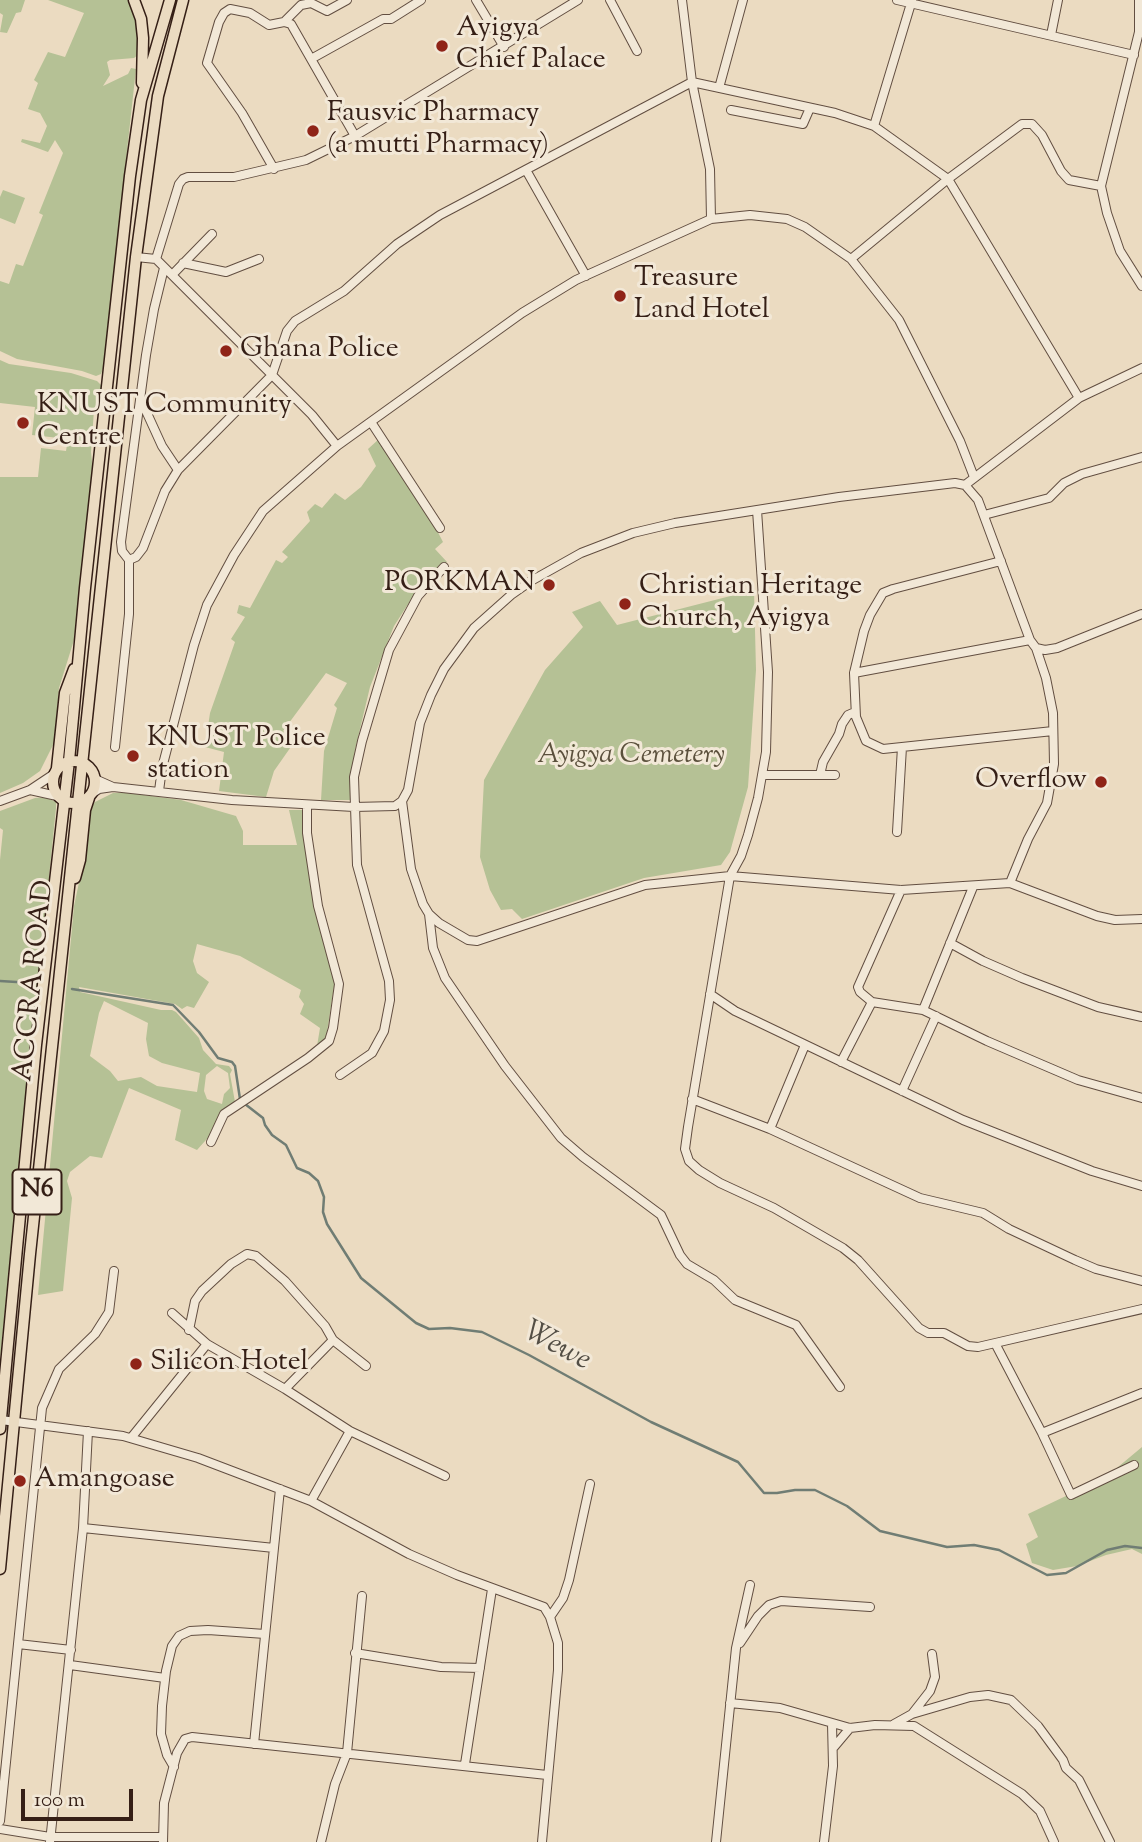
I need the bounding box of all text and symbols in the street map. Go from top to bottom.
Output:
place label: Ayigya Chief Palace [456,13,606,79]
marker: Ayigya Chief Palace [434,38,450,54]
place label: Fausvic Pharmacy (a mutti Pharmacy) [327,98,549,164]
marker: Fausvic Pharmacy (a mutti Pharmacy) [305,123,321,139]
place label: Treasure Land Hotel [634,263,769,329]
marker: Treasure Land Hotel [612,288,628,304]
place label: Ghana Police [240,334,399,368]
marker: Ghana Police [218,343,234,359]
place label: KNUST Community Centre [37,390,292,456]
marker: KNUST Community Centre [15,415,31,431]
place label: PORKMAN [384,568,535,602]
place label: Christian Heritage Church, Ayigya [639,571,862,637]
marker: PORKMAN [541,577,557,593]
marker: Christian Heritage Church, Ayigya [617,596,633,612]
place label: KNUST Police station [147,723,326,789]
park label: Ayigya Cemetery [537,740,725,774]
marker: KNUST Police station [125,748,141,764]
place label: Overflow [975,765,1087,799]
marker: Overflow [1093,774,1109,790]
street label: ACCRA ROAD [9,879,63,1083]
road number: N6 [12,1170,61,1214]
water label: Wewe [516,1315,596,1381]
place label: Silicon Hotel [150,1347,308,1381]
marker: Silicon Hotel [128,1356,144,1372]
place label: Amangoase [34,1464,175,1498]
marker: Amangoase [12,1473,28,1489]
scale bar [24,1776,136,1820]
text: 100 m [34,1786,85,1816]

